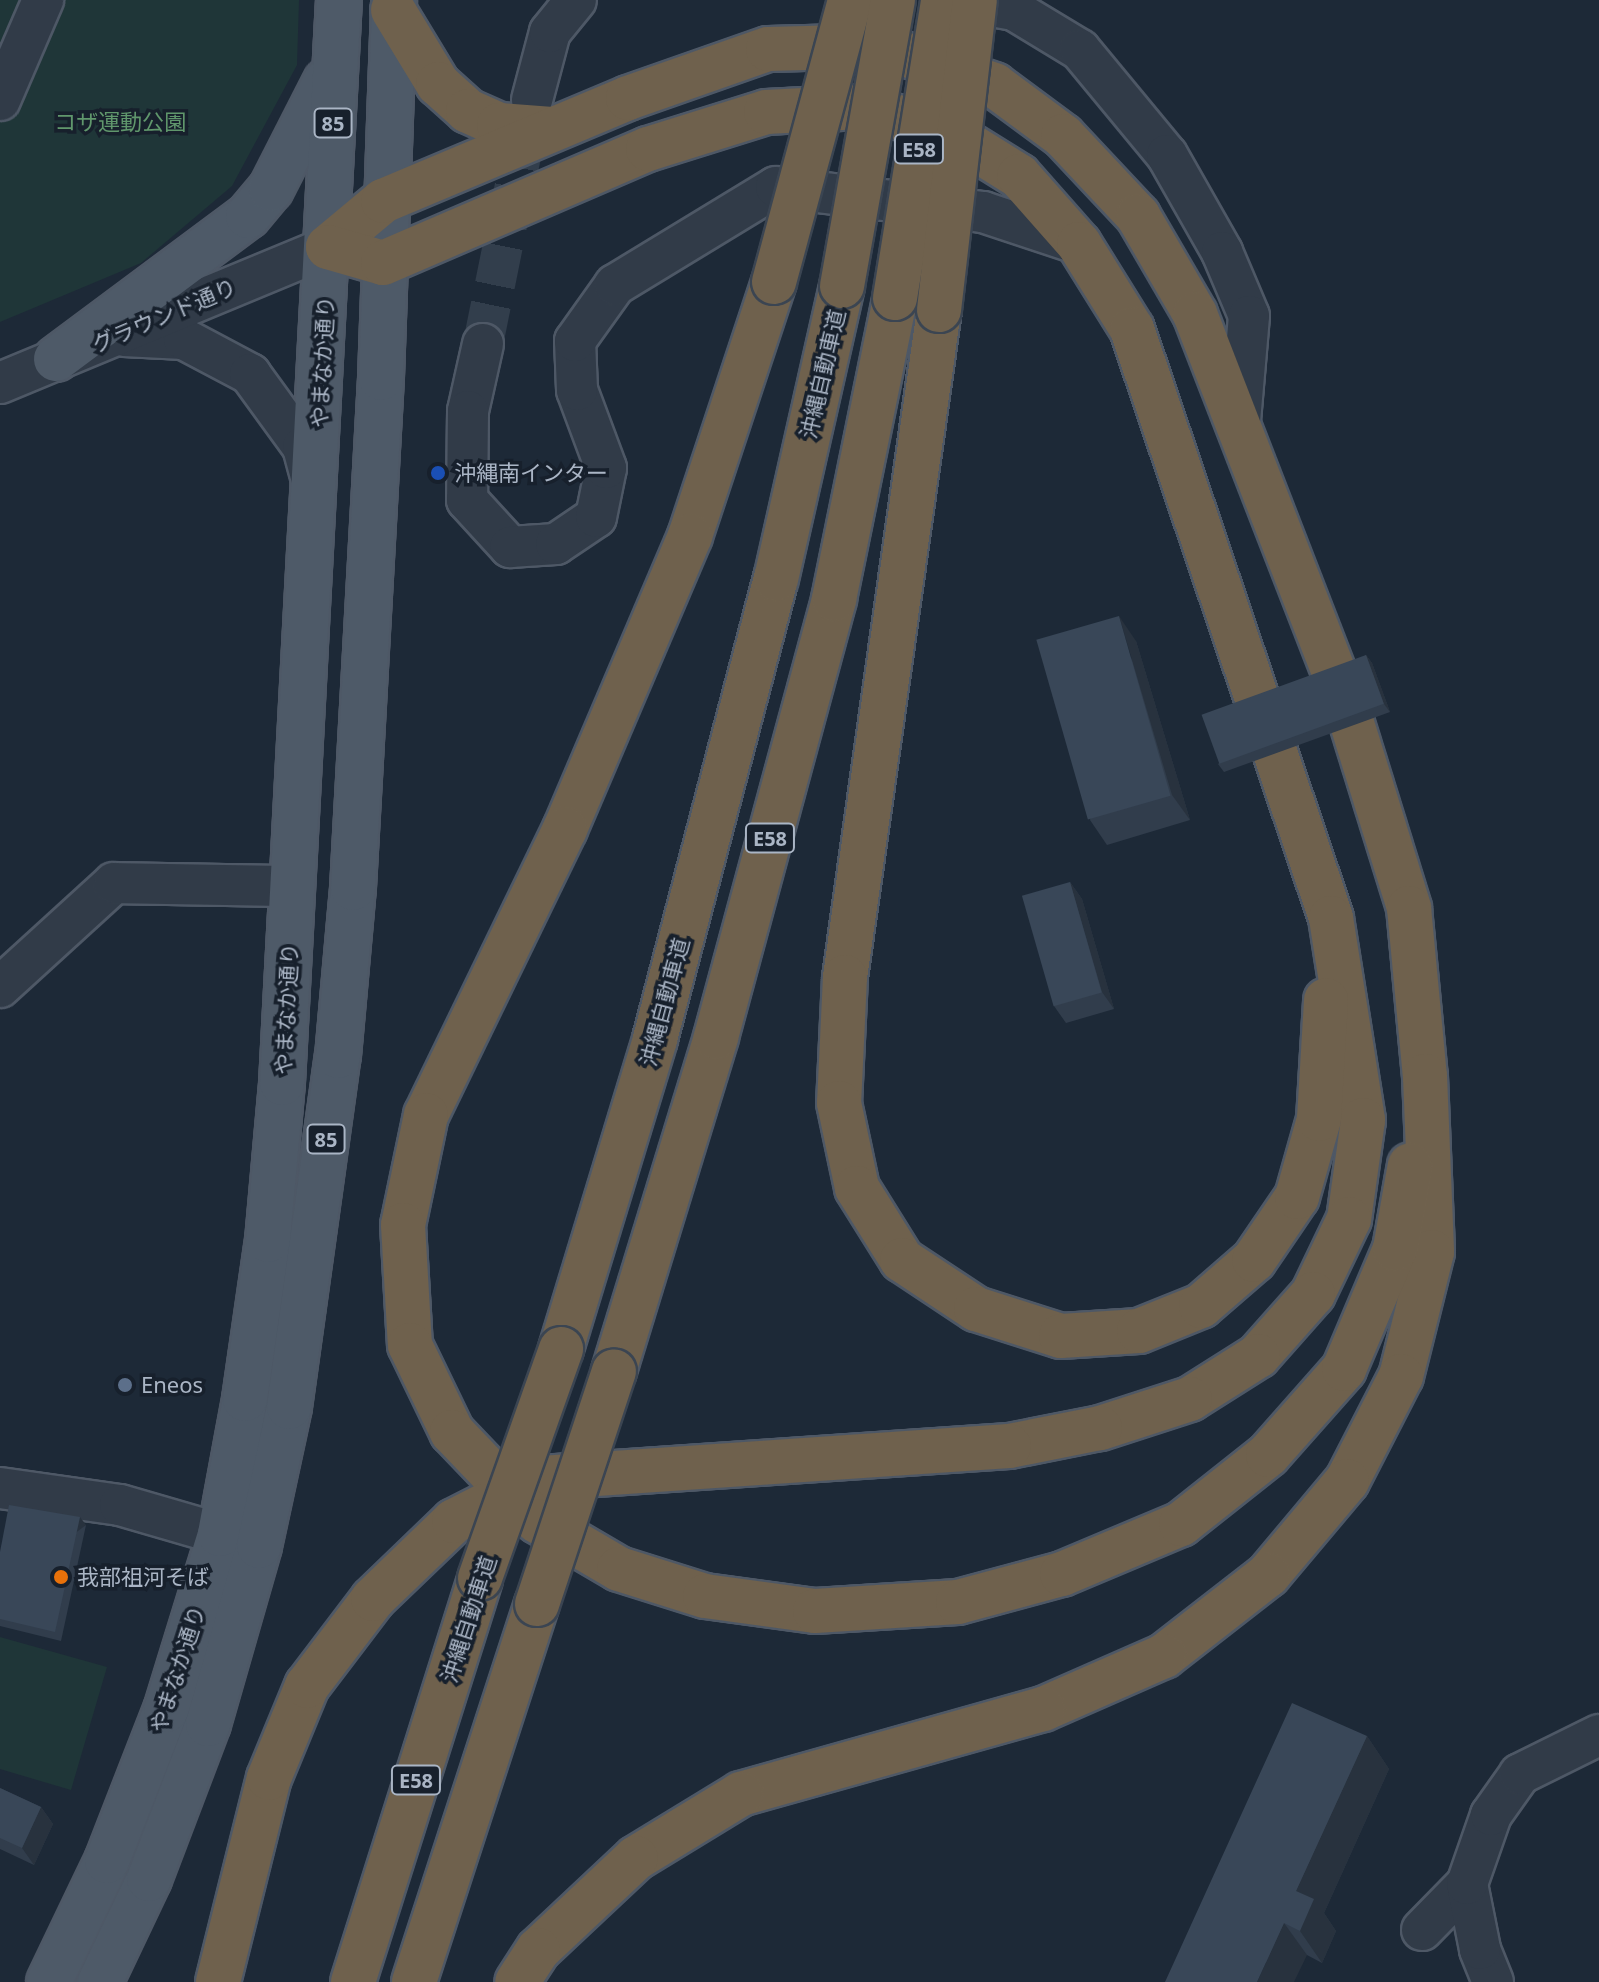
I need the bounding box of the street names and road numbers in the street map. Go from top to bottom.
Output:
road number: 85 [313,107,353,139]
road number: E58 [893,133,945,165]
street label: グラウンド通り [88,273,240,357]
street label: やまなか通り [305,295,339,429]
street label: 沖縄自動車道 [794,307,850,441]
road number: E58 [744,822,796,854]
street label: 沖縄自動車道 [634,935,694,1069]
street label: やまなか通り [269,942,303,1076]
road number: 85 [306,1123,346,1155]
street label: 沖縄自動車道 [435,1552,501,1686]
street label: やまなか通り [144,1602,210,1736]
road number: E58 [390,1764,442,1796]

